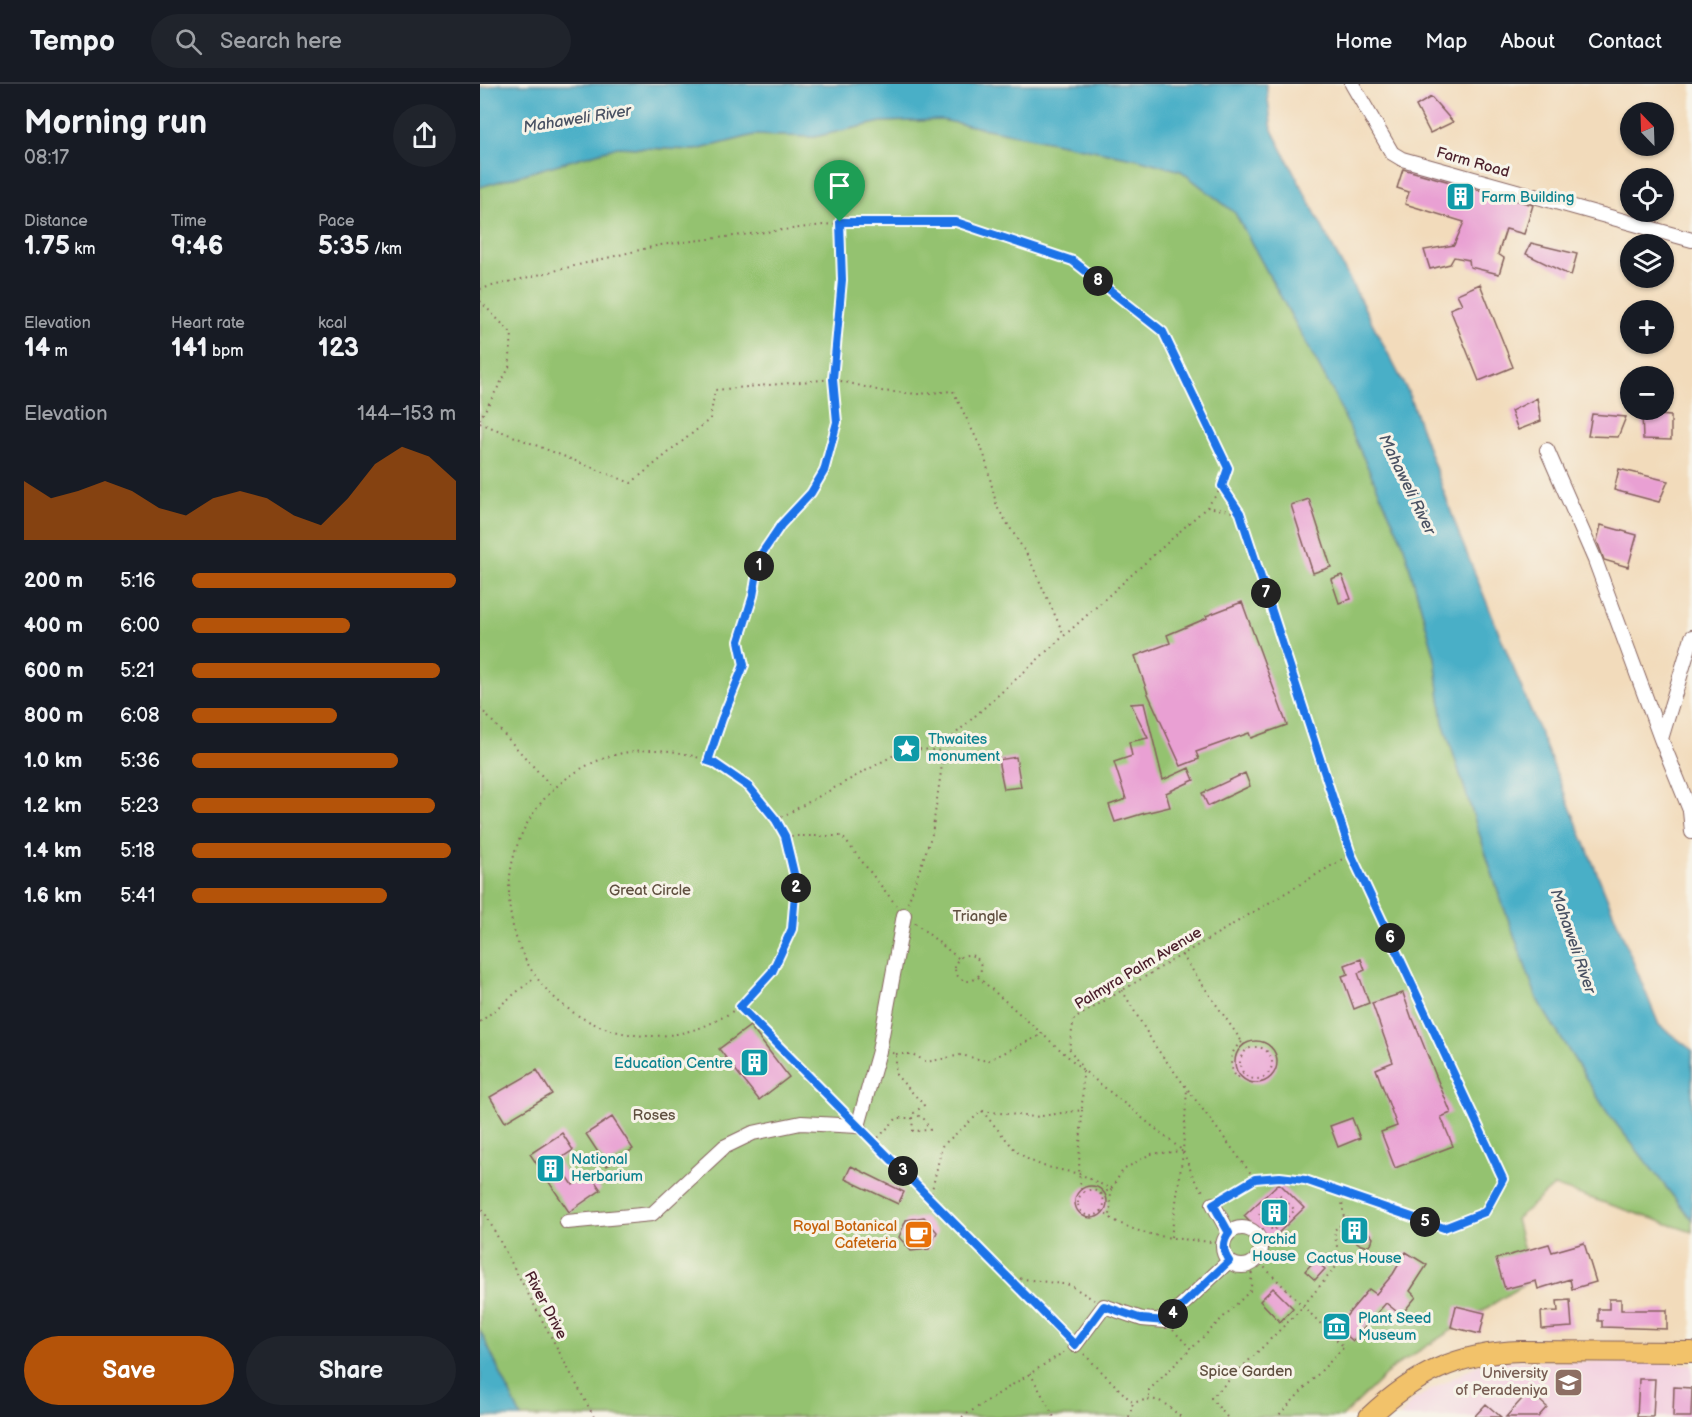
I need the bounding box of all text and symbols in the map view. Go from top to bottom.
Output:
search box [151,14,571,68]
text: Tempo [30,25,115,58]
icon: search [172,25,205,58]
text: Search here [220,28,342,55]
text: Home [1335,29,1392,54]
text: Map [1425,29,1467,54]
text: About [1500,29,1555,54]
text: Contact [1588,29,1662,54]
water label: Mahaweli River [522,101,634,137]
north arrow [1620,102,1674,156]
map controls [1620,102,1674,420]
text: Morning run [24,103,207,143]
button: share [393,104,456,167]
street label: Farm Road [1434,143,1512,182]
text: 08:17 [24,146,69,170]
pin [814,160,865,222]
button: locate [1620,168,1674,222]
icon: arrive [823,169,856,202]
building icon: Farm Building [1444,181,1476,213]
place label: Farm Building [1481,188,1574,207]
text: Distance [24,212,88,231]
text: Time [171,212,206,231]
text: Pace [318,212,354,231]
text: 1.75 [24,231,70,262]
text: 9:46 [171,231,224,262]
text: 5:35 [318,231,369,262]
button: layers [1620,234,1674,288]
text: km [70,240,95,259]
text: /km [369,240,402,259]
pin: 8 [1083,266,1113,296]
text: 8 [1093,271,1103,290]
button: + [1620,300,1674,354]
text: Elevation [24,314,91,333]
text: Heart rate [171,314,245,333]
text: kcal [318,314,347,333]
text: 14 [24,333,50,364]
text: 141 [171,333,208,364]
text: 123 [318,333,359,364]
text: m [50,342,68,361]
text: bpm [208,342,244,361]
button: − [1620,366,1674,420]
text: Elevation [24,402,107,426]
text: 144–153 m [357,402,456,426]
water label: Mahaweli River [1374,431,1440,539]
pin: 1 [744,551,774,581]
text: 1 [756,556,762,575]
text: 200 m [24,569,83,593]
text: 5:16 [120,569,155,593]
pin: 7 [1251,578,1281,608]
text: 7 [1262,583,1270,602]
text: 400 m [24,614,83,638]
text: 6:00 [120,614,160,638]
text: 600 m [24,659,84,683]
text: 5:21 [120,659,155,683]
text: 800 m [24,704,83,728]
text: 6:08 [120,704,160,728]
place label: Thwaites monument [928,730,1000,766]
place icon: Thwaites monument [891,732,923,764]
text: 1.0 km [24,749,82,773]
text: 5:36 [120,749,160,773]
text: 1.2 km [24,794,82,818]
text: 5:23 [120,794,159,818]
text: 1.4 km [24,839,82,863]
text: 5:18 [120,839,155,863]
pin: 2 [781,873,811,903]
text: 2 [791,878,801,897]
park label: Great Circle [609,881,691,900]
text: 1.6 km [24,884,82,908]
text: 5:41 [120,884,155,908]
water label: Mahaweli River [1546,887,1600,997]
park label: Triangle [953,907,1008,926]
street label: Palmyra Palm Avenue [1071,923,1205,1014]
pin: 6 [1375,923,1405,953]
text: 6 [1385,928,1395,947]
building icon: Education Centre [738,1047,770,1079]
place label: Education Centre [614,1054,733,1073]
park label: Roses [633,1106,676,1125]
place label: National Herbarium [571,1150,643,1186]
building icon: National Herbarium [534,1152,566,1184]
pin: 3 [888,1156,918,1186]
text: 3 [898,1161,908,1180]
building icon: Orchid House [1258,1196,1290,1228]
pin: 5 [1410,1207,1440,1237]
text: 5 [1420,1212,1430,1231]
building icon: Cactus House [1338,1215,1370,1247]
place label: Royal Botanical Cafeteria [793,1217,897,1253]
cafe icon: Royal Botanical Cafeteria [902,1219,934,1251]
place label: Orchid House [1252,1230,1296,1266]
place label: Cactus House [1306,1249,1402,1268]
street label: River Drive [520,1268,571,1343]
pin: 4 [1158,1299,1188,1329]
text: 4 [1168,1304,1178,1323]
place label: Plant Seed Museum [1358,1309,1431,1345]
museum icon: Plant Seed Museum [1321,1311,1353,1343]
button: Save [24,1336,234,1405]
button: Share [246,1336,456,1405]
park label: Spice Garden [1199,1362,1293,1381]
place label: University of Peradeniya [1455,1364,1548,1400]
school or university icon: University of Peradeniya [1553,1366,1585,1398]

